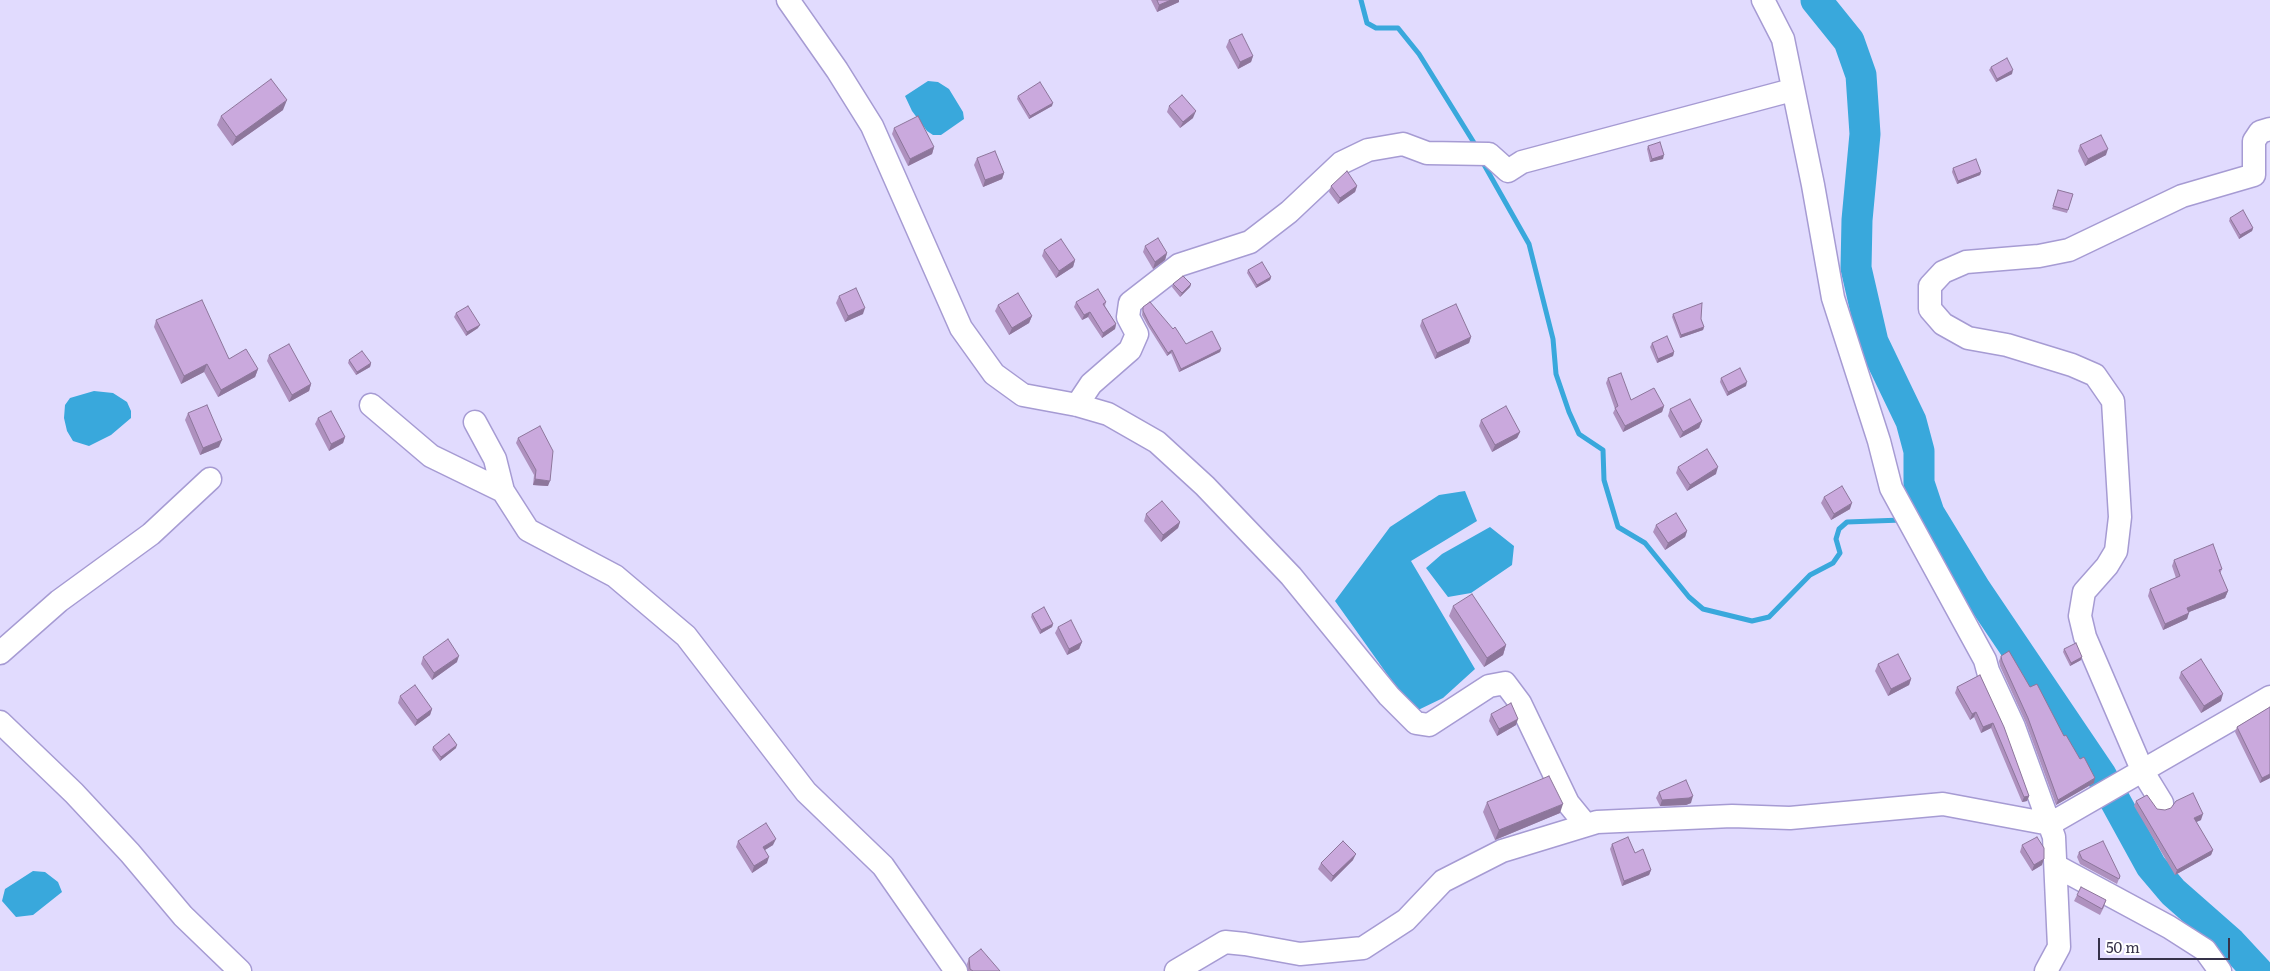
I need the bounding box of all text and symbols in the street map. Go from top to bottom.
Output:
scale bar [2100,928,2232,960]
text: 50 m [2106,935,2140,958]

